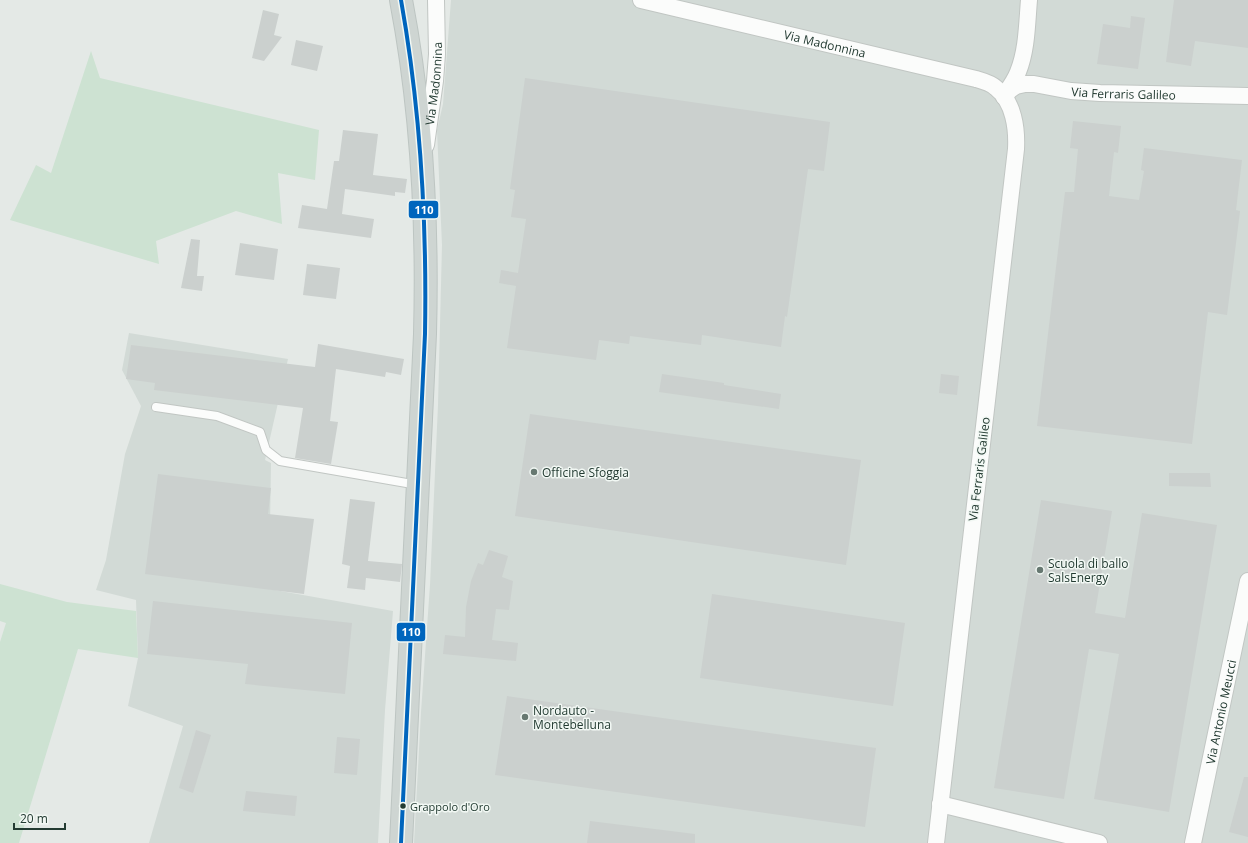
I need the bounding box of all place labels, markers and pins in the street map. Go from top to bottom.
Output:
place label: Officine Sfoggia [542,464,629,481]
marker: Officine Sfoggia [529,467,539,477]
place label: Scuola di ballo SalsEnergy [1048,555,1129,586]
marker: Scuola di ballo SalsEnergy [1035,565,1045,575]
place label: Nordauto - Montebelluna [533,702,611,733]
marker: Nordauto - Montebelluna [520,712,530,722]
place label: Grappolo d'Oro [410,799,490,814]
marker: Grappolo d'Oro [398,801,408,811]

